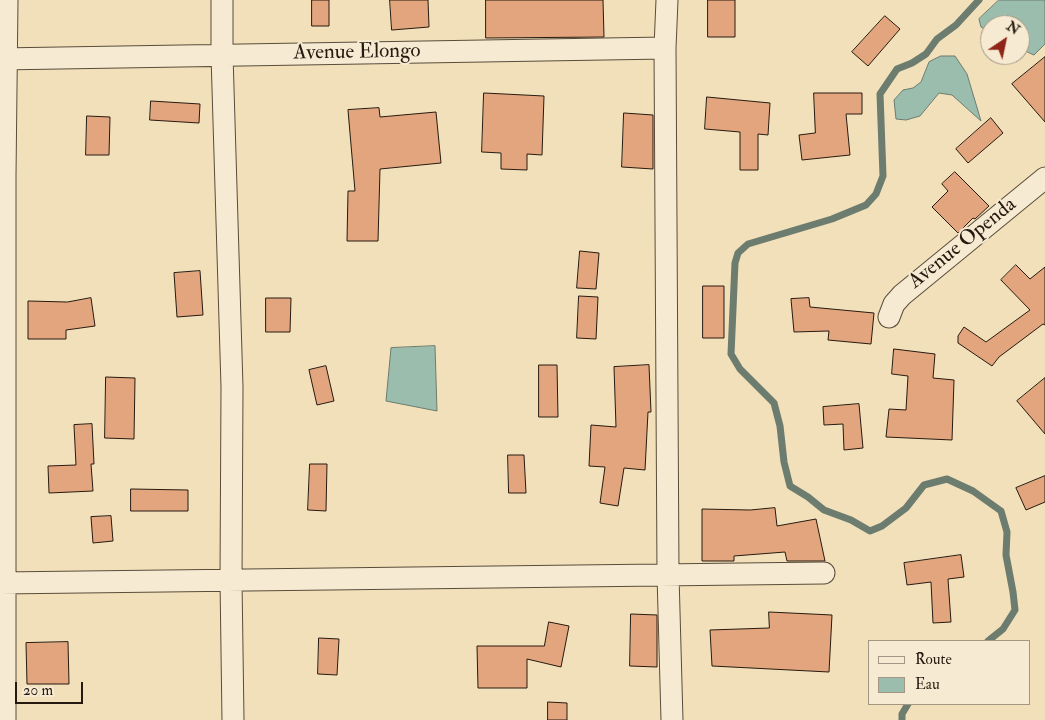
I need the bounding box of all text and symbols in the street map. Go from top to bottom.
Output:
north arrow [980,15,1030,65]
text: N [1003,17,1023,39]
street label: Avenue Elongo [293,39,421,67]
street label: Avenue Openda [904,193,1022,295]
legend [868,640,1030,705]
text: Route [915,650,952,669]
scale bar [18,672,85,704]
text: Eau [915,675,940,694]
text: 20 m [23,681,53,700]

